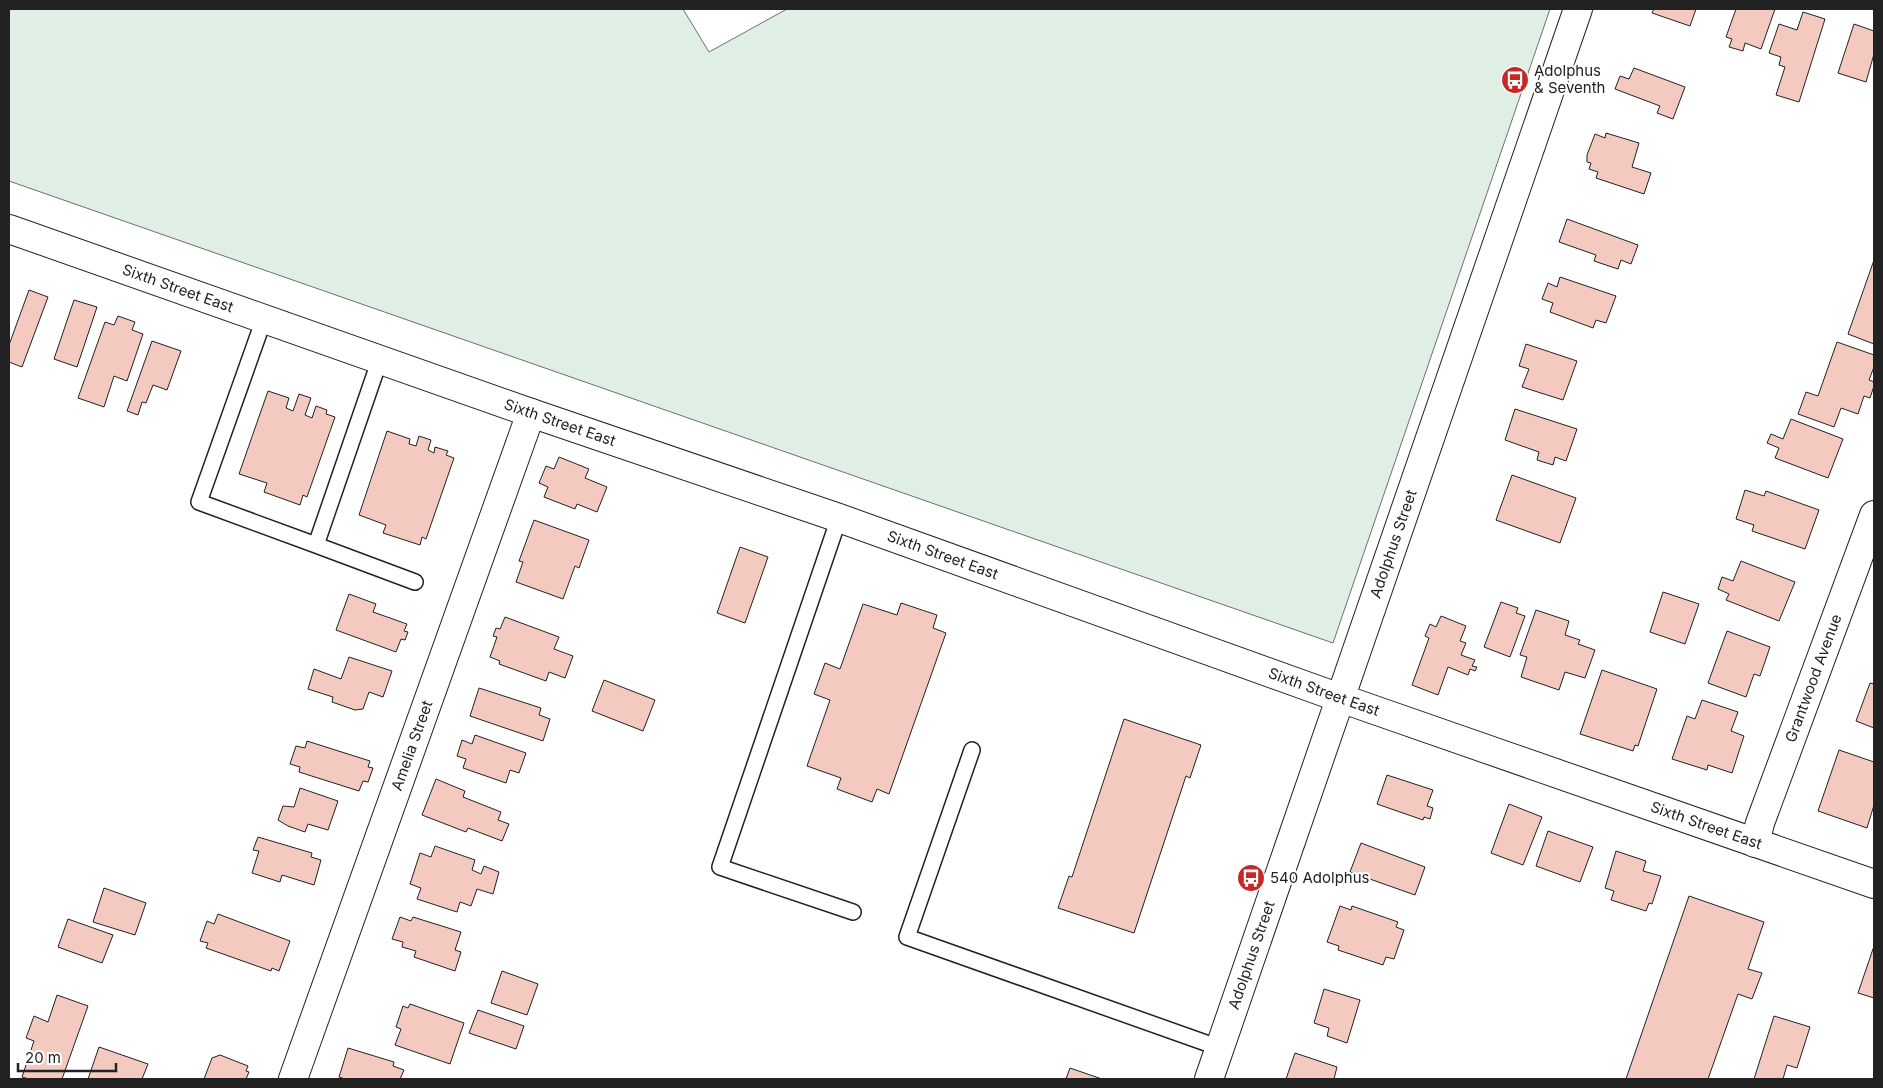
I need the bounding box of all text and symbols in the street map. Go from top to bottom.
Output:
place label: Adolphus & Seventh [1534,61,1605,97]
bus stop icon: Adolphus & Seventh [1500,65,1530,95]
street label: Sixth Street East [120,260,236,316]
street label: Sixth Street East [502,394,618,450]
street label: Adolphus Street [1366,487,1421,601]
street label: Sixth Street East [885,526,1001,583]
street label: Grantwood Avenue [1781,611,1846,745]
street label: Sixth Street East [1266,663,1382,720]
street label: Amelia Street [387,698,437,793]
street label: Sixth Street East [1648,797,1765,853]
bus stop icon: 540 Adolphus [1236,863,1266,893]
place label: 540 Adolphus [1270,868,1370,887]
street label: Adolphus Street [1224,898,1279,1012]
scale bar [18,1040,115,1072]
text: 20 m [25,1048,61,1067]

